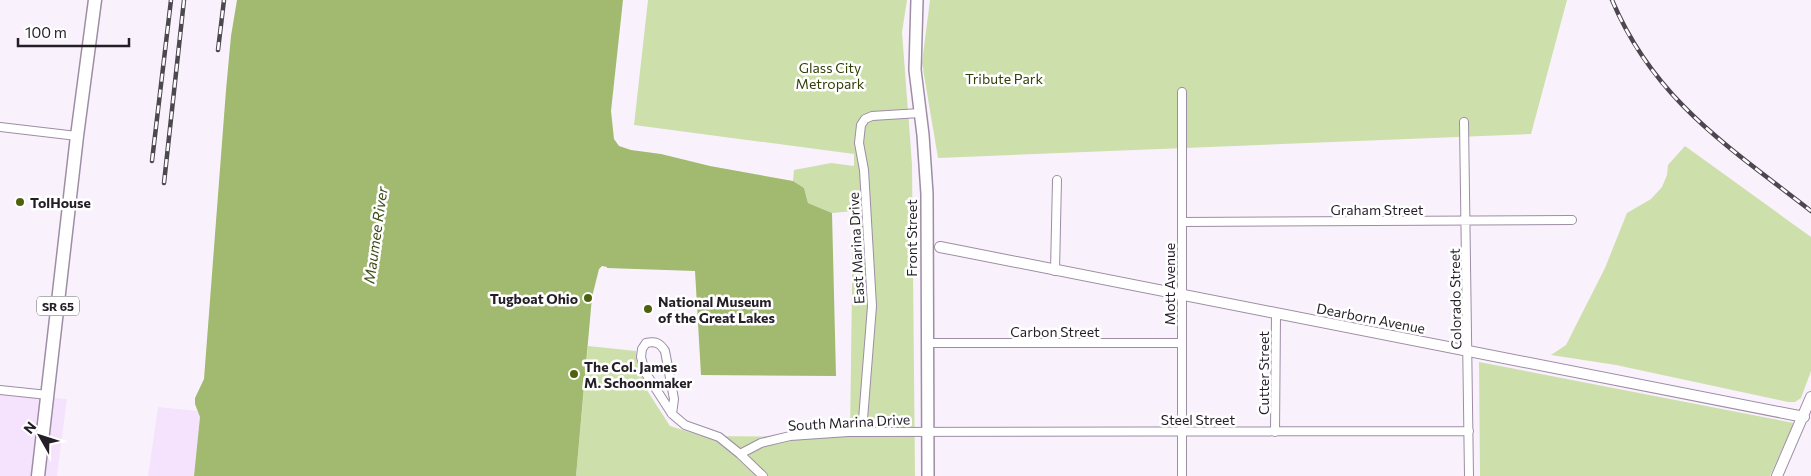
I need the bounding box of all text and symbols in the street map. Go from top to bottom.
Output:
scale bar [18,15,129,47]
text: 100 m [25,23,67,41]
park label: Glass City Metropark [796,59,865,92]
park label: Tribute Park [965,70,1043,87]
water label: Maumee River [359,184,391,285]
street label: East Marina Drive [845,192,867,304]
place label: TolHouse [30,194,91,211]
marker: TolHouse [14,196,26,208]
street label: Front Street [903,199,920,277]
street label: Graham Street [1331,201,1424,218]
street label: Mott Avenue [1161,243,1178,325]
street label: Colorado Street [1446,248,1464,350]
place label: Tugboat Ohio [490,290,578,307]
marker: Tugboat Ohio [582,292,594,304]
place label: National Museum of the Great Lakes [658,293,775,326]
road number: SR 65 [37,296,79,316]
street label: Dearborn Avenue [1315,299,1427,337]
marker: National Museum of the Great Lakes [642,303,654,315]
street label: Carbon Street [1010,323,1100,340]
street label: Cutter Street [1255,331,1272,415]
place label: The Col. James M. Schoonmaker [584,358,693,391]
marker: The Col. James M. Schoonmaker [568,368,580,380]
street label: South Marina Drive [787,410,911,434]
north arrow [15,411,65,461]
street label: Steel Street [1161,411,1235,428]
text: N [20,418,39,437]

